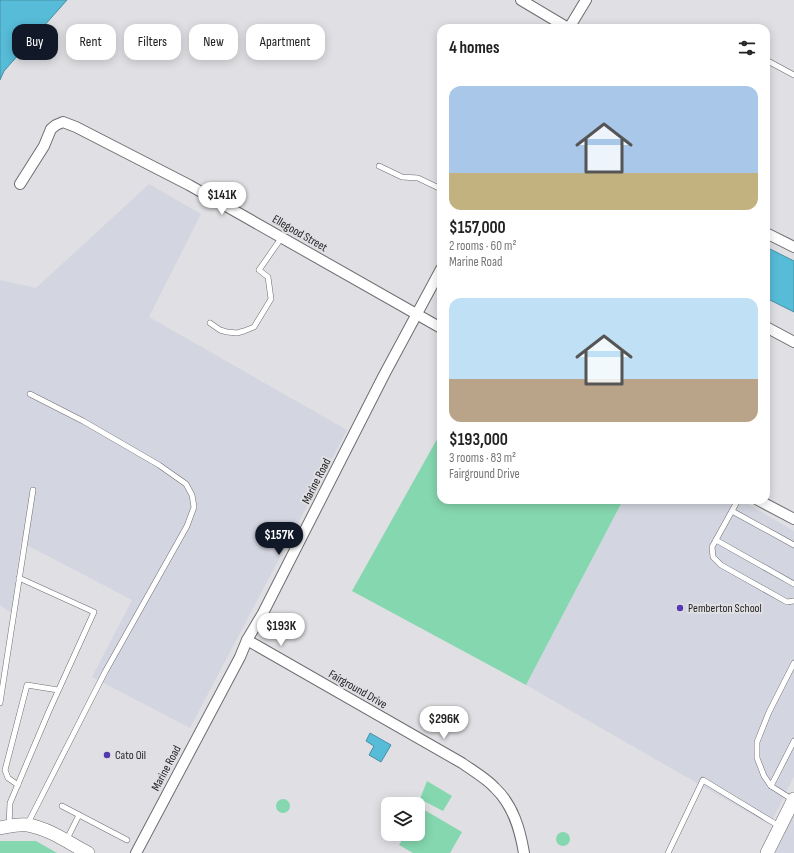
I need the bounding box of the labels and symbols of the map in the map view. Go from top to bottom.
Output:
pin: $141K [194,182,250,216]
street label: Ellegood Street [270,212,330,255]
street label: Marine Road [299,456,334,507]
pin: $157K [251,522,307,556]
place label: Pemberton School [688,601,762,616]
marker: Pemberton School [675,603,685,613]
pin: $193K [253,613,309,647]
street label: Fairground Drive [326,667,390,712]
pin: $296K [416,706,472,740]
street label: Marine Road [148,743,185,794]
place label: Cato Oil [115,748,146,763]
marker: Cato Oil [102,750,112,760]

